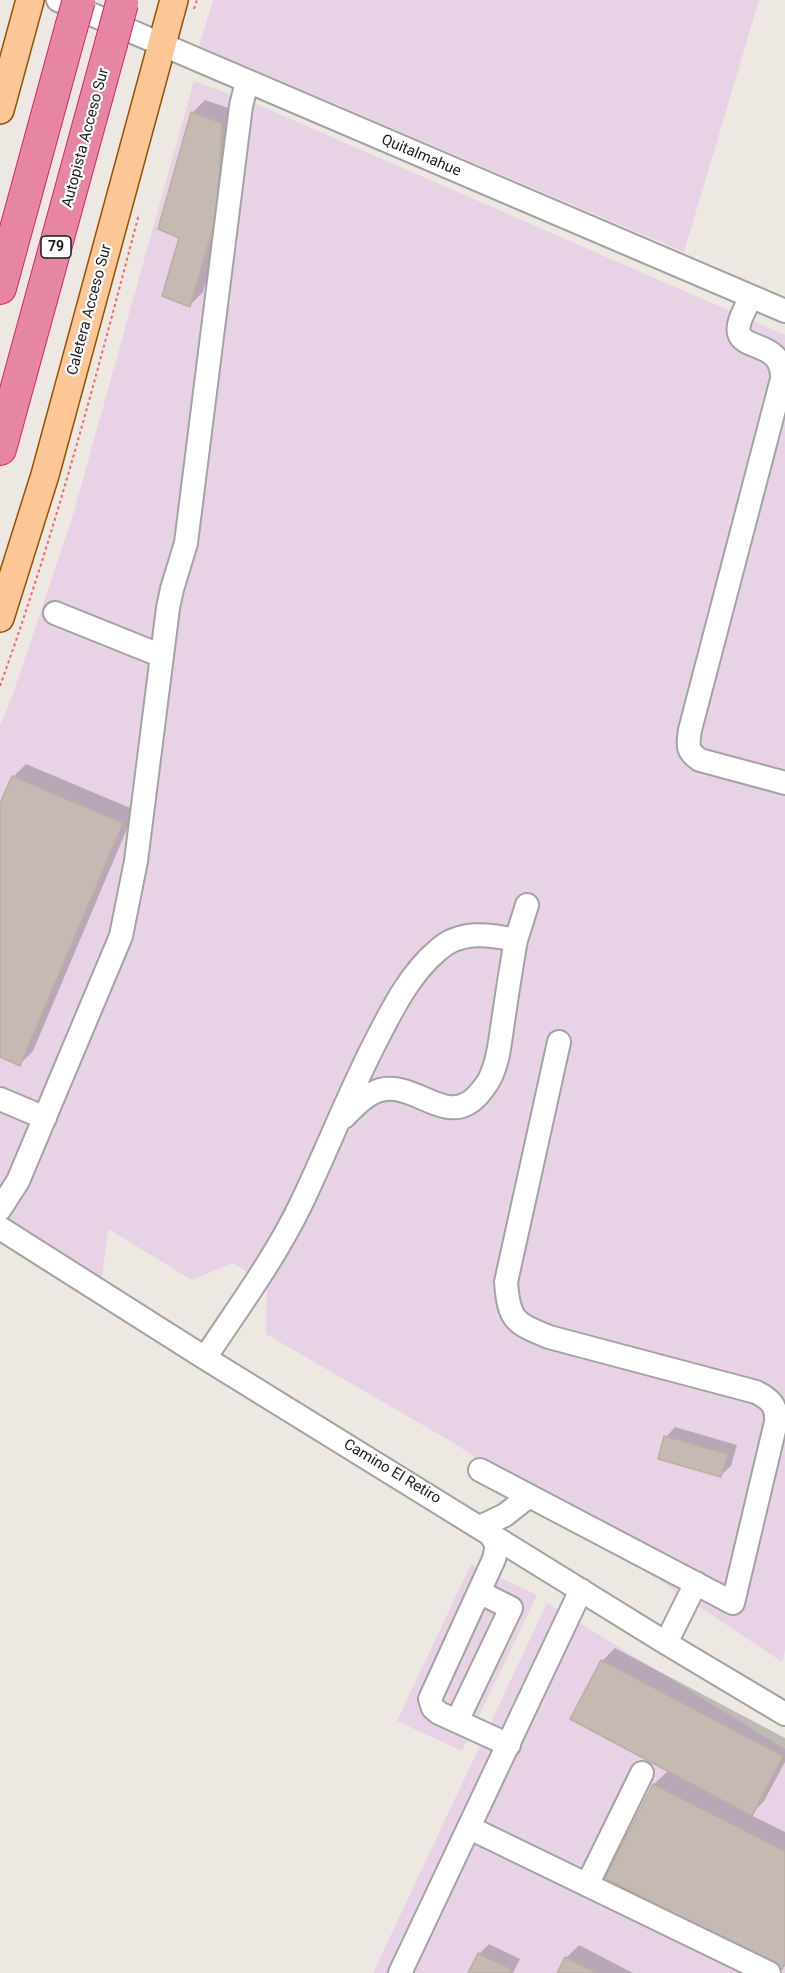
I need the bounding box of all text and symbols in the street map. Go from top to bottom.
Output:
street label: Autopista Acceso Sur [59,66,113,210]
street label: Quitalmahue [378,131,464,181]
road number: 79 [41,236,71,258]
street label: Caletera Acceso Sur [64,243,116,377]
street label: Camino El Retiro [340,1436,444,1508]

